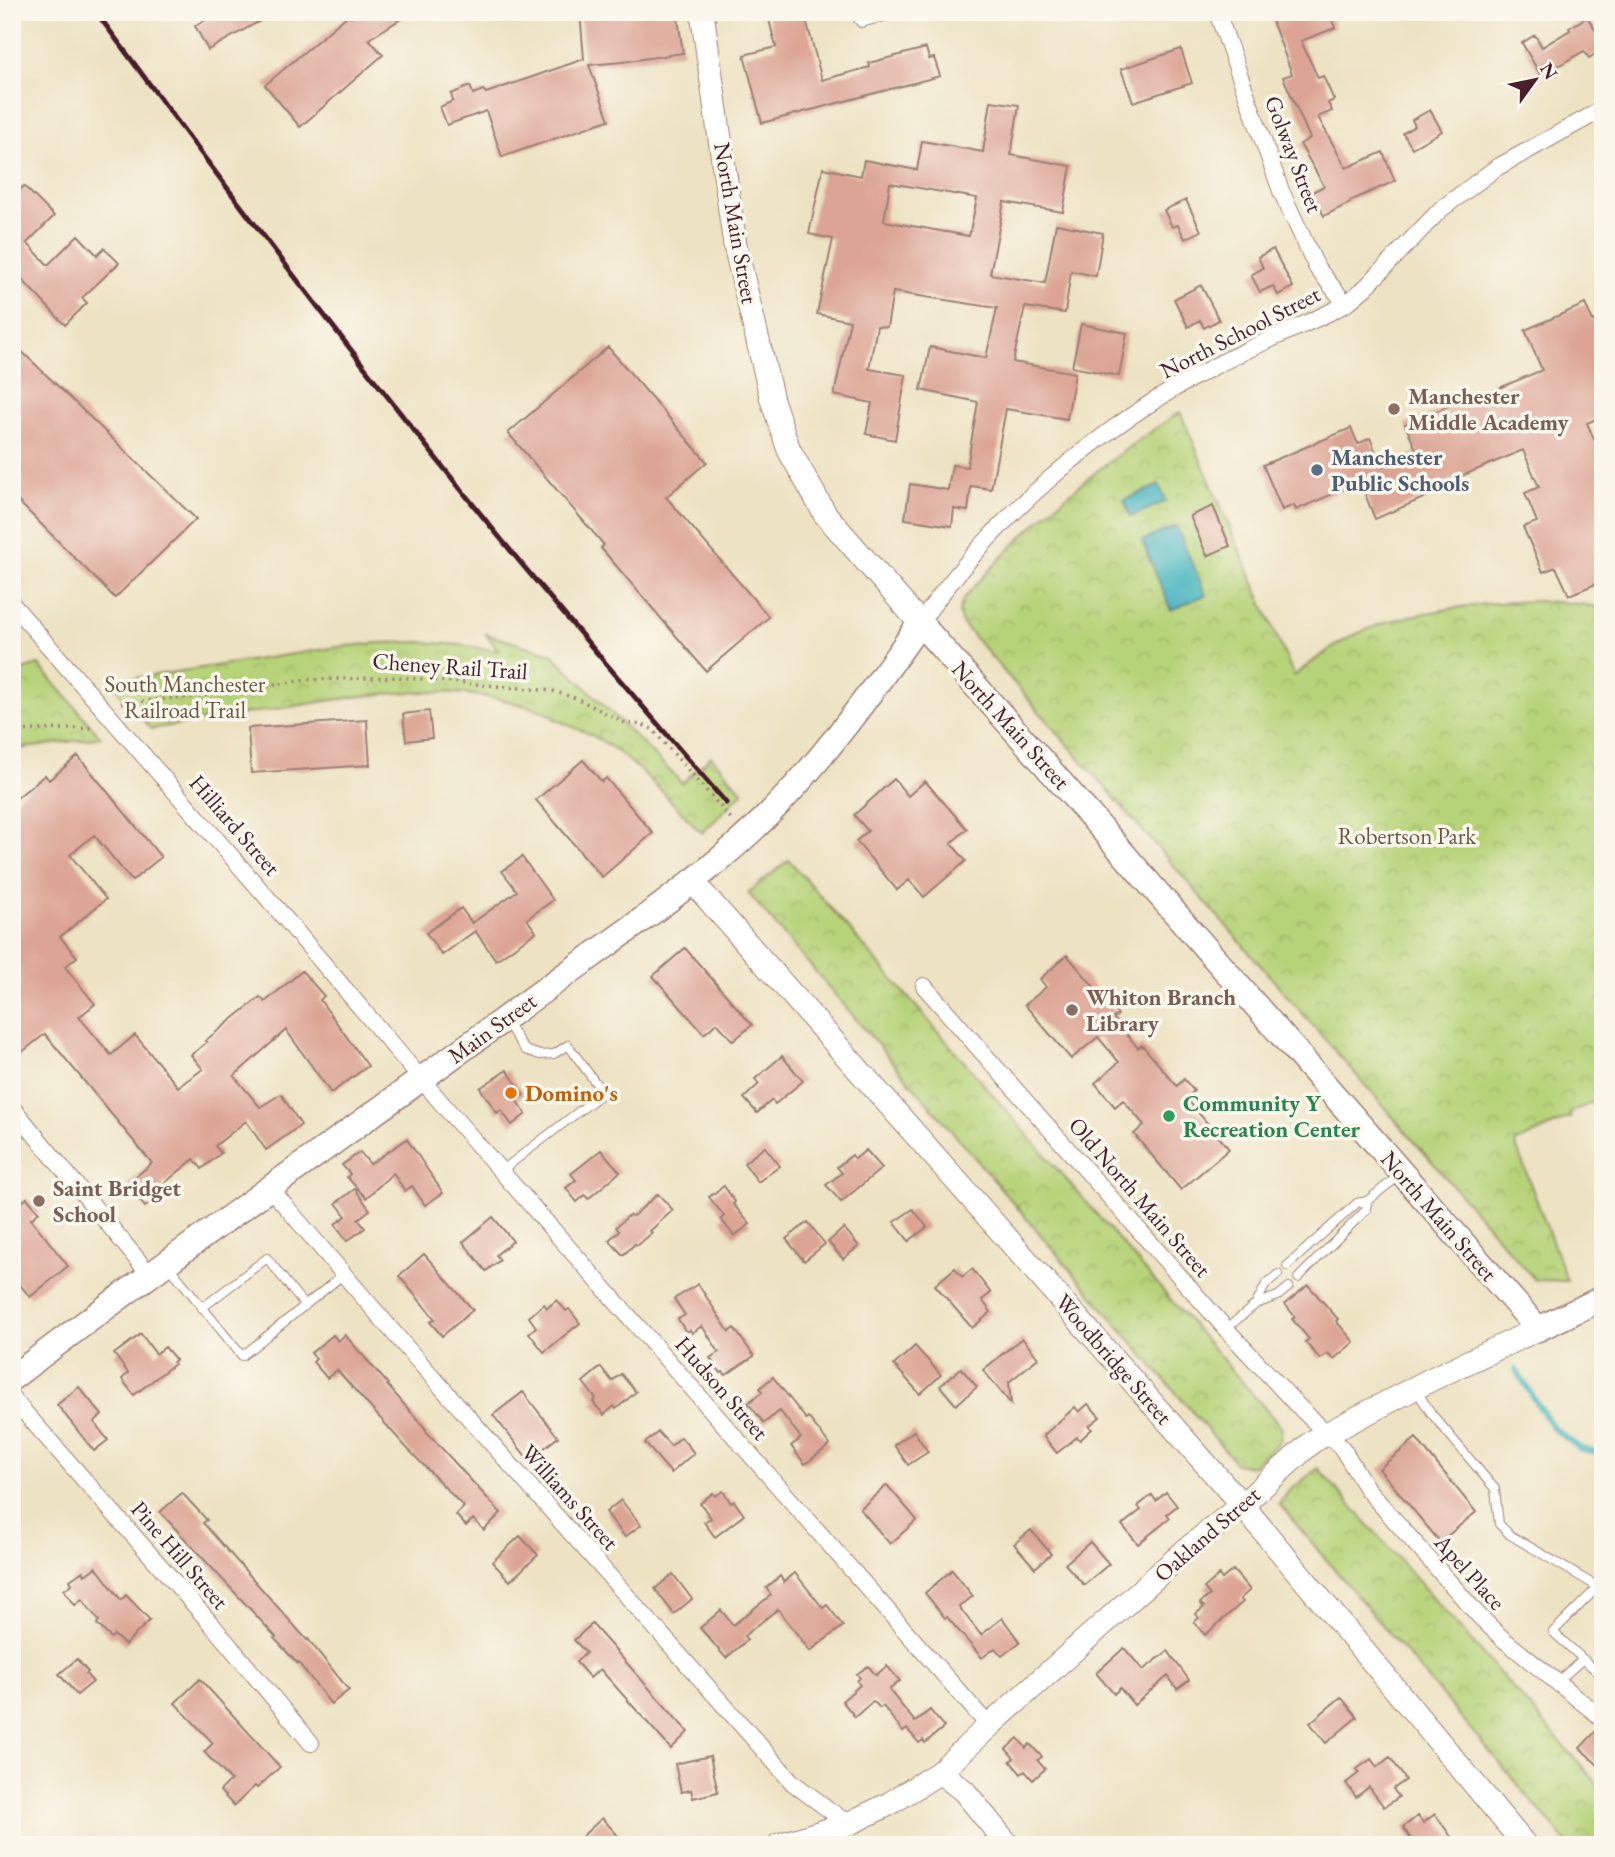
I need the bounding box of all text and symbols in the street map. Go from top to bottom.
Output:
north arrow [1500,46,1570,116]
text: N [1534,58,1564,85]
street label: Golway Street [1258,91,1330,217]
street label: North Main Street [707,140,765,307]
street label: North School Street [1155,278,1326,385]
place label: Manchester Middle Academy [1408,381,1569,437]
marker: Manchester Middle Academy [1386,401,1402,417]
place label: Manchester Public Schools [1331,442,1469,498]
marker: Manchester Public Schools [1309,462,1325,478]
street label: Cheney Rail Trail [371,646,529,686]
street label: North Main Street [945,654,1077,796]
park label: South Manchester Railroad Trail [105,669,266,725]
street label: Hilliard Street [183,768,288,882]
park label: Robertson Park [1338,821,1477,851]
place label: Whiton Branch Library [1086,982,1236,1038]
street label: Main Street [442,985,543,1070]
marker: Whiton Branch Library [1064,1002,1080,1018]
place label: Domino's [525,1078,618,1108]
marker: Domino's [503,1085,519,1101]
place label: Community Y Recreation Center [1183,1088,1361,1144]
marker: Community Y Recreation Center [1161,1108,1177,1124]
street label: Old North Main Street [1062,1111,1218,1284]
street label: North Main Street [1374,1145,1504,1288]
place label: Saint Bridget School [53,1173,181,1229]
marker: Saint Bridget School [31,1193,47,1209]
street label: Woodbridge Street [1049,1287,1180,1431]
street label: Hudson Street [669,1330,776,1447]
street label: Williams Street [515,1438,626,1557]
street label: Oakland Street [1148,1479,1267,1588]
street label: Pine Hill Street [125,1494,236,1616]
street label: Apel Place [1427,1527,1512,1616]

